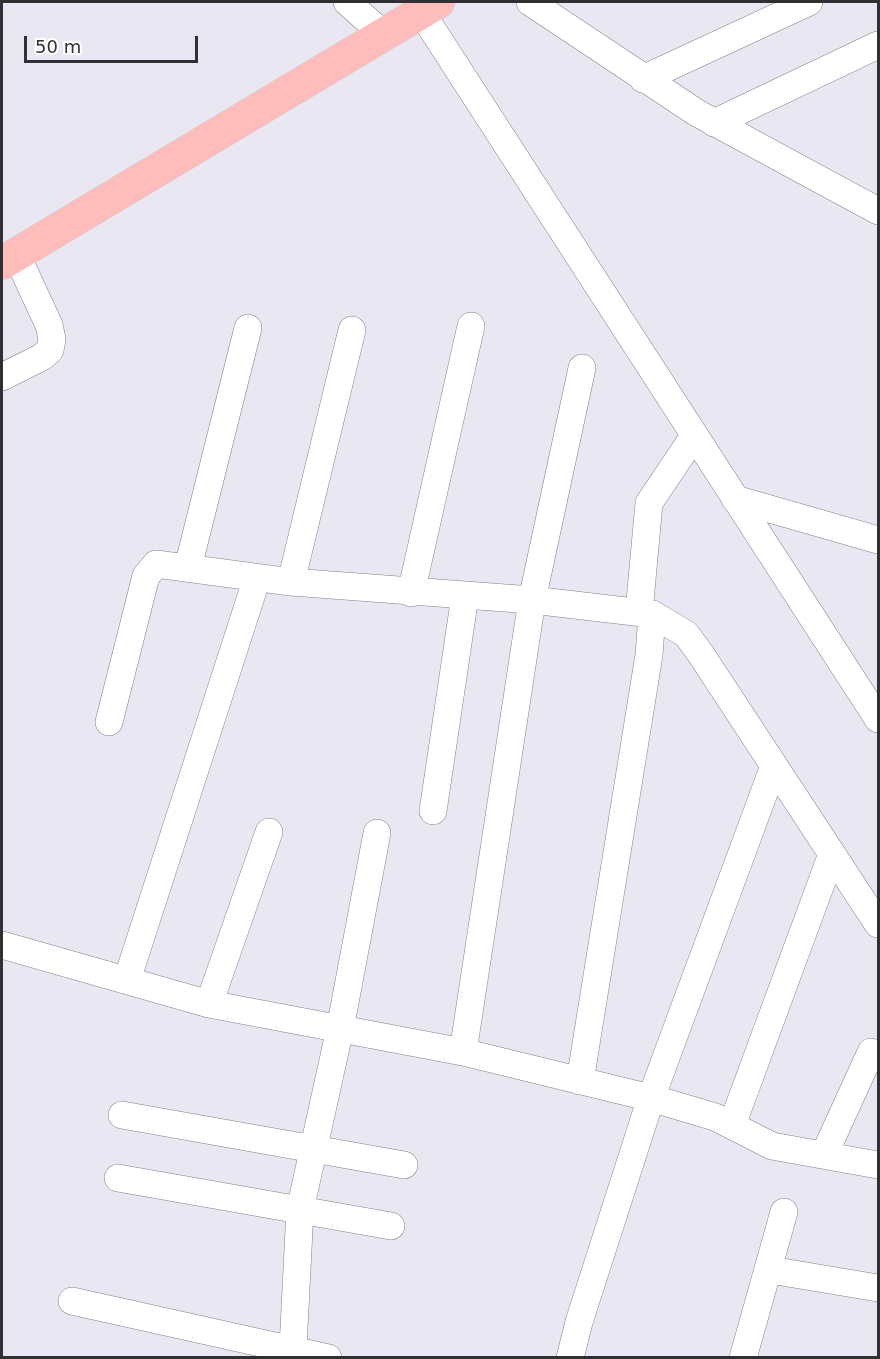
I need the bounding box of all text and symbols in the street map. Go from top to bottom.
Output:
scale bar [27,24,201,62]
text: 50 m [35,36,81,57]

